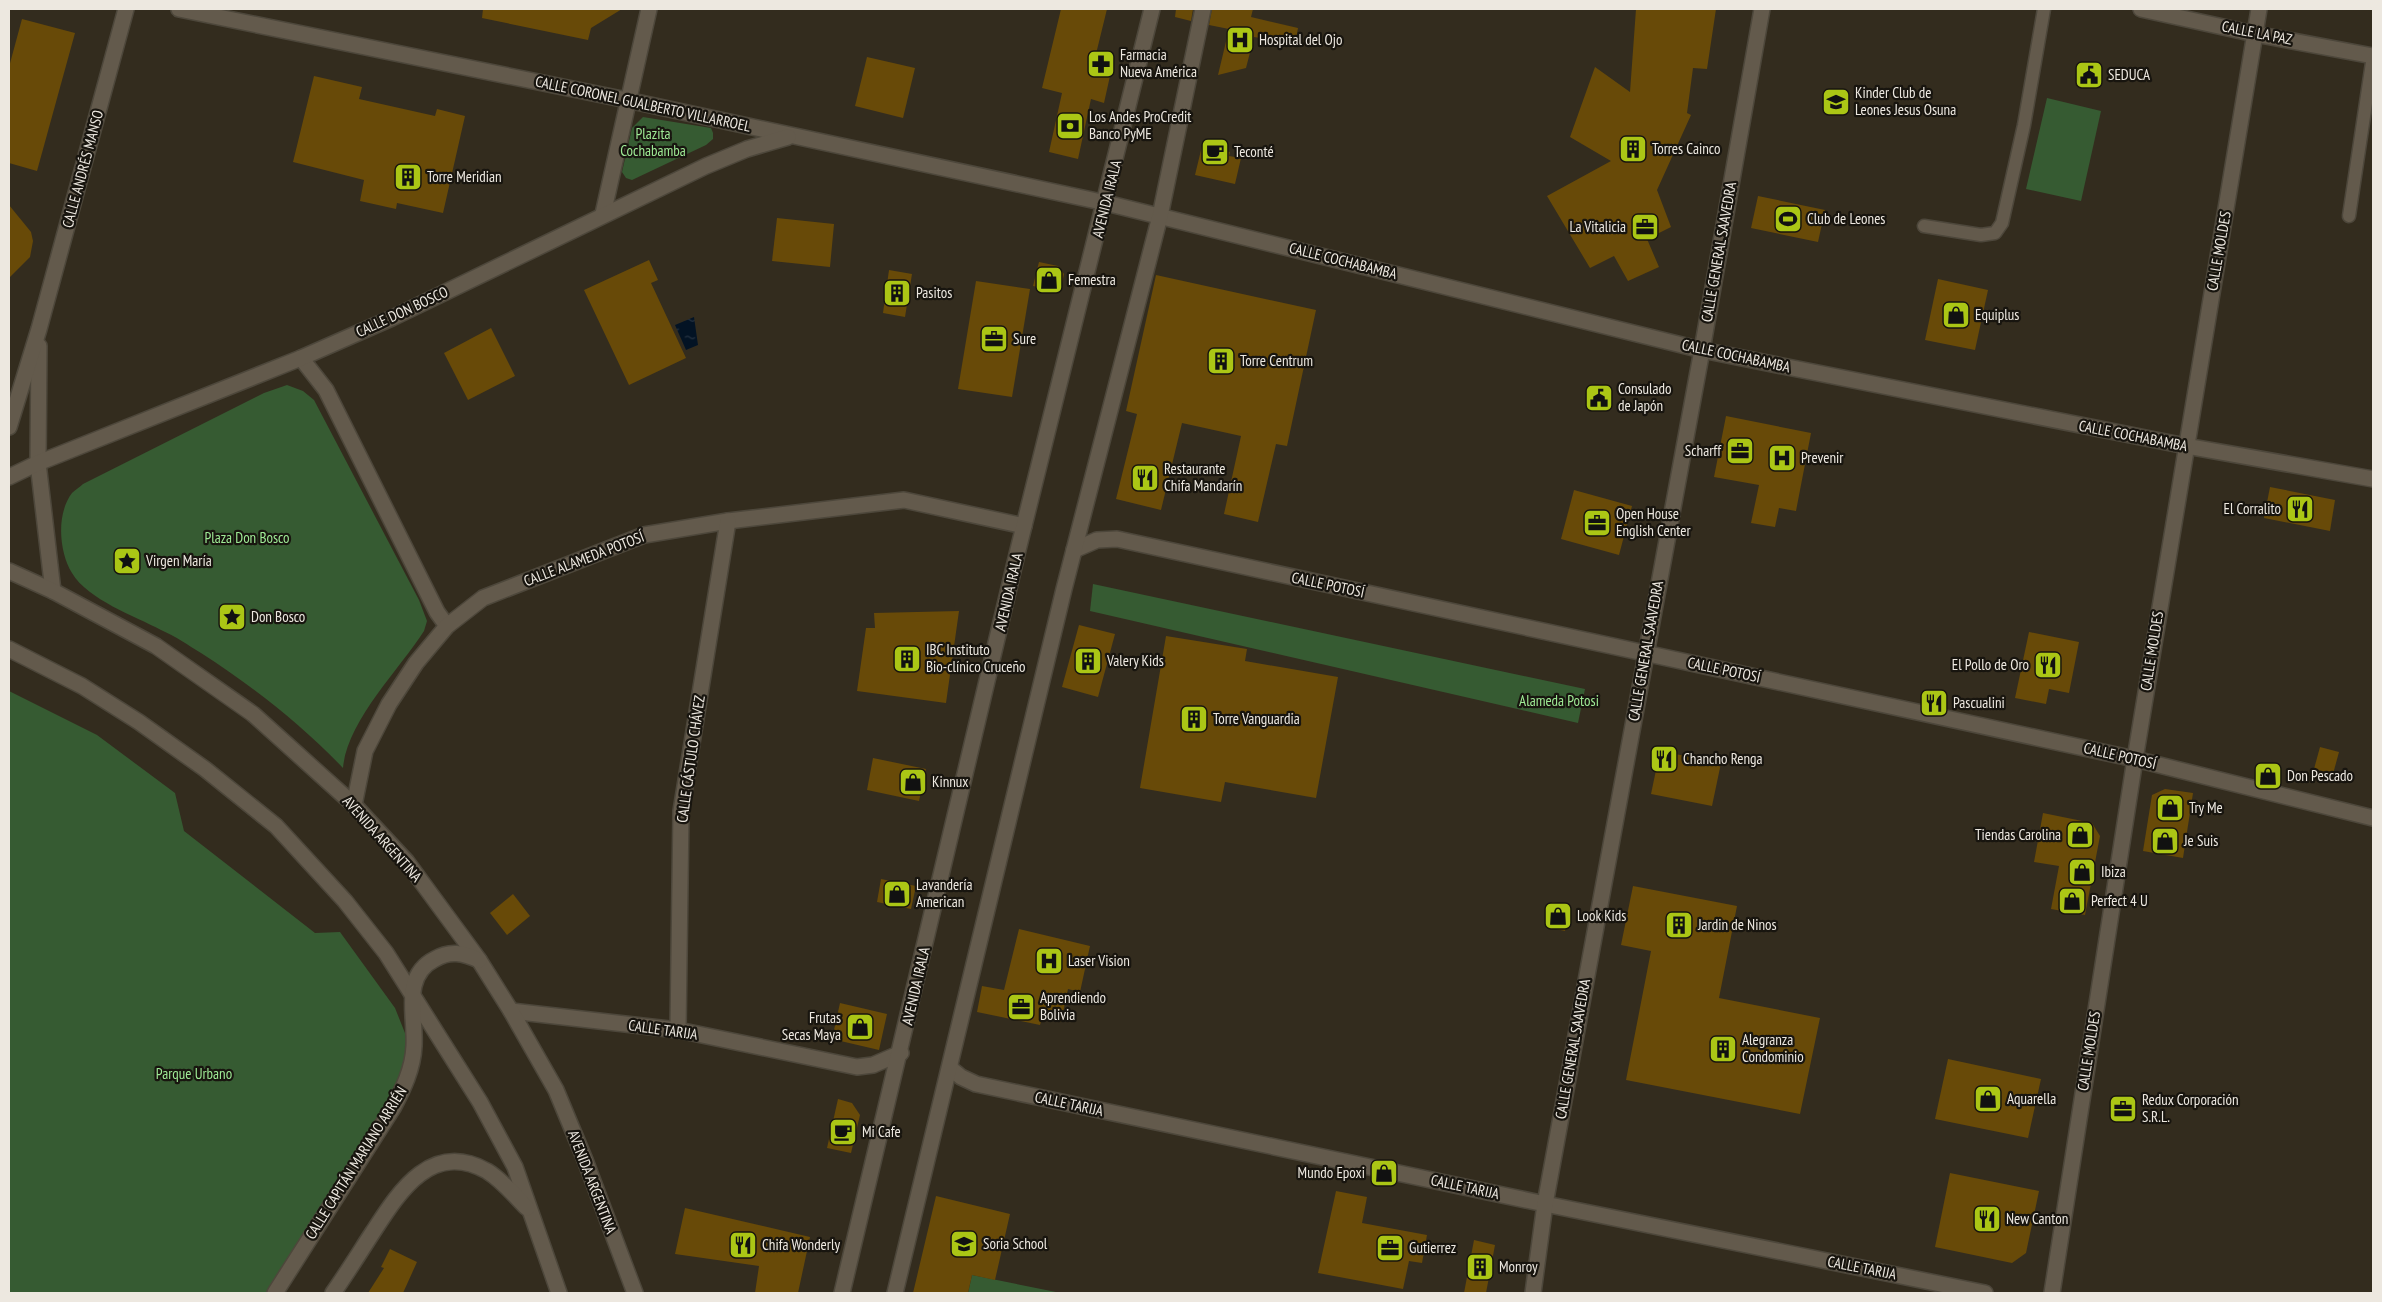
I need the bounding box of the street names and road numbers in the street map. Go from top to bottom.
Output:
street label: CALLE LA PAZ [2220,16,2294,49]
street label: CALLE CORONEL GUALBERTO VILLARROEL [534,71,753,136]
street label: CALLE ANDRÉS MANSO [58,108,107,230]
street label: AVENIDA IRALA [1088,157,1126,240]
street label: CALLE GENERAL SAAVEDRA [1697,179,1740,324]
street label: CALLE MOLDES [2202,210,2235,292]
street label: CALLE COCHABAMBA [1287,238,1400,283]
street label: CALLE DON BOSCO [353,282,451,341]
street label: CALLE COCHABAMBA [1680,335,1793,376]
street label: CALLE COCHABAMBA [2077,416,2190,456]
street label: CALLE ALAMEDA POTOSÍ [521,527,647,590]
street label: AVENIDA IRALA [990,550,1027,633]
street label: CALLE POTOSÍ [1290,568,1367,602]
street label: CALLE GENERAL SAAVEDRA [1624,578,1667,723]
street label: CALLE MOLDES [2136,610,2167,692]
street label: CALLE POTOSÍ [1686,653,1763,687]
street label: CALLE CÁSTULO CHÁVEZ [672,694,709,824]
street label: CALLE POTOSÍ [2082,738,2159,773]
street label: AVENIDA ARGENTINA [339,792,427,886]
street label: AVENIDA IRALA [897,944,934,1027]
street label: CALLE GENERAL SAAVEDRA [1551,976,1594,1121]
street label: CALLE MOLDES [2073,1010,2104,1092]
street label: CALLE TARIJA [627,1015,700,1044]
street label: CALLE CAPITÁN MARIANO ARRIÉN [301,1083,410,1243]
street label: CALLE TARIJA [1033,1087,1106,1120]
street label: AVENIDA ARGENTINA [564,1127,621,1237]
street label: CALLE TARIJA [1429,1170,1502,1203]
street label: CALLE TARIJA [1826,1252,1899,1284]

